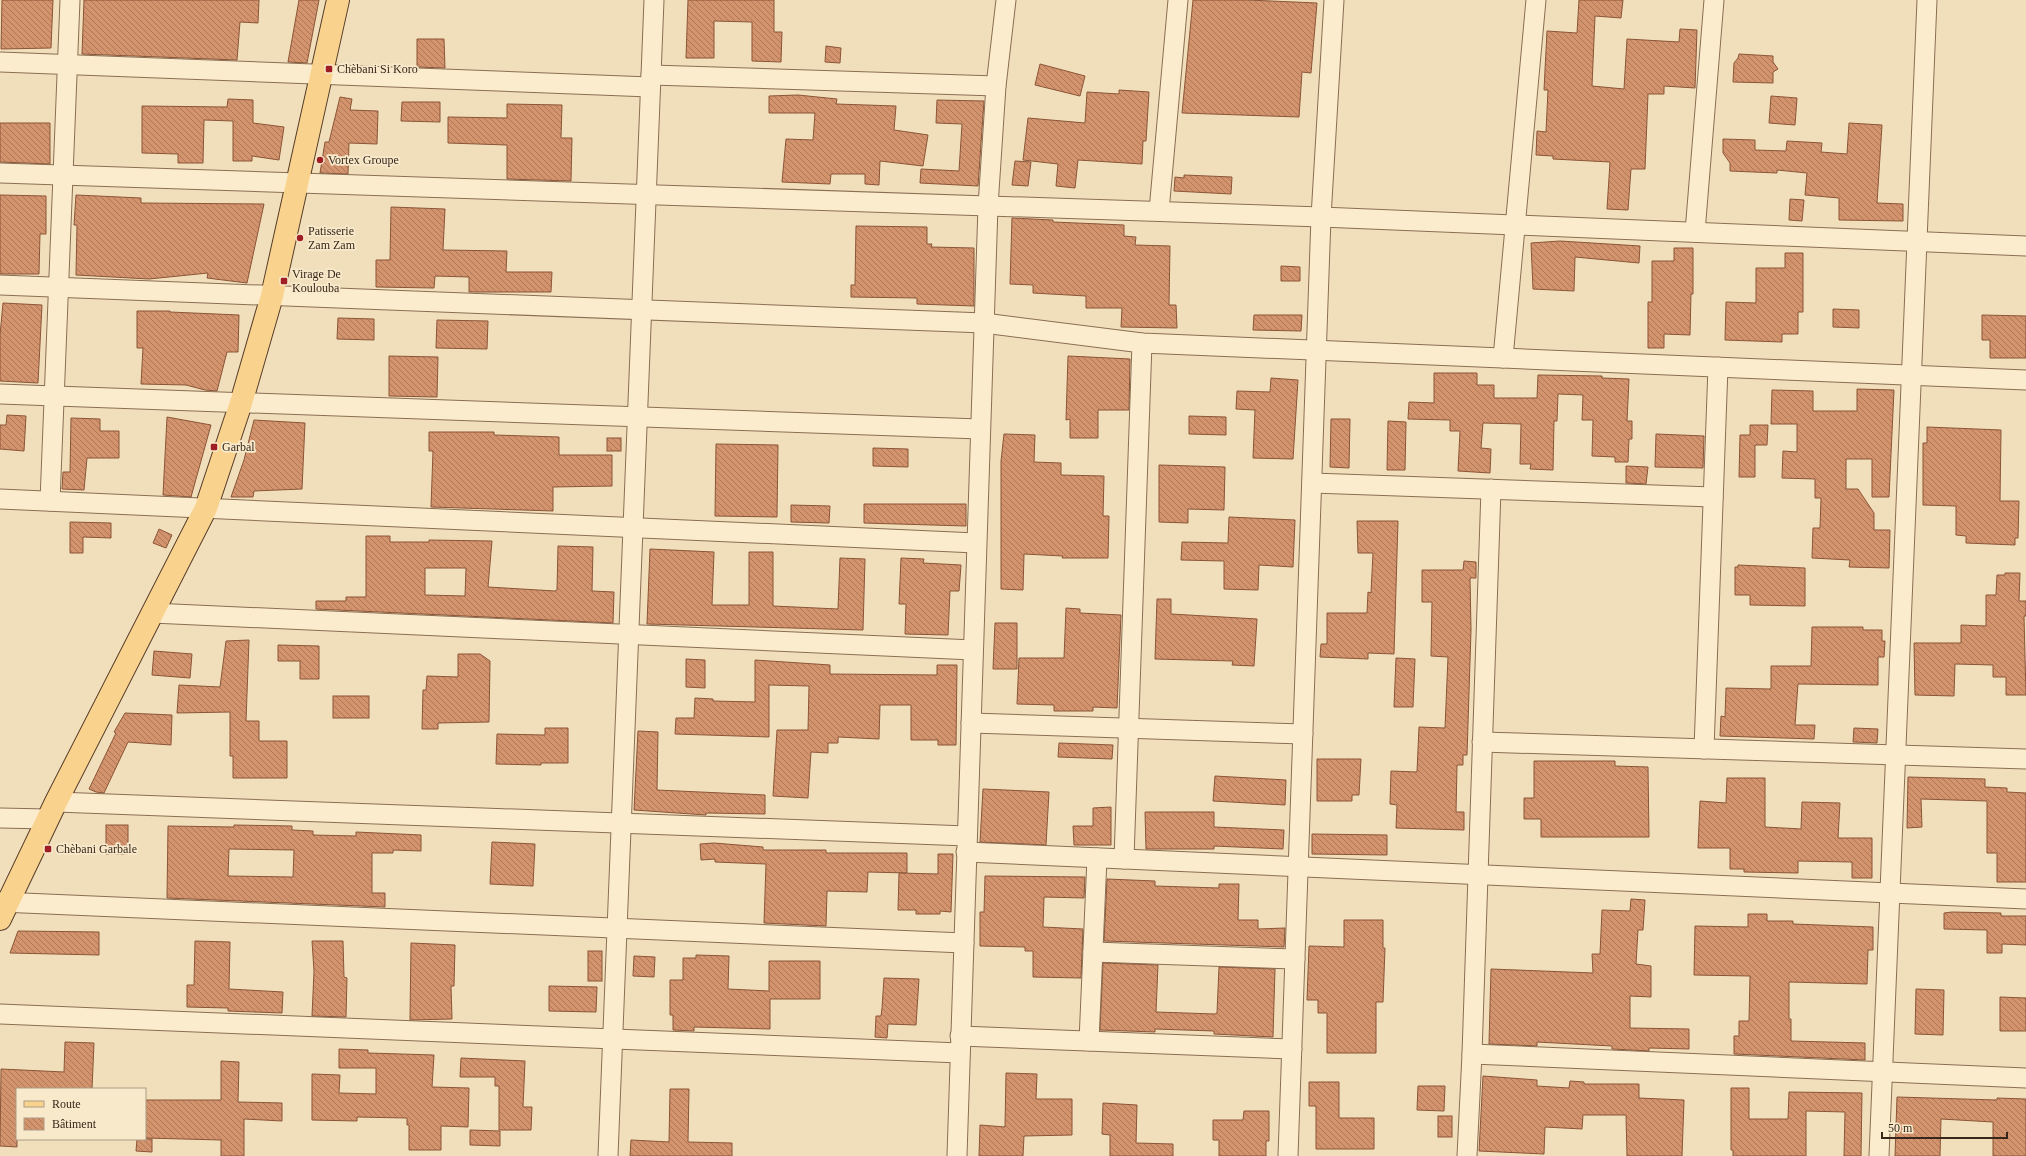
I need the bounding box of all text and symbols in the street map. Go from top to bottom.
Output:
place label: Chèbani Si Koro [337,62,418,76]
marker: Chèbani Si Koro [324,64,334,74]
place label: Vortex Groupe [328,153,399,167]
marker: Vortex Groupe [315,155,325,165]
place label: Patisserie Zam Zam [308,224,356,252]
marker: Patisserie Zam Zam [295,233,305,243]
place label: Virage De Koulouba [292,267,341,295]
marker: Virage De Koulouba [279,276,289,286]
place label: Garbal [222,440,255,454]
marker: Garbal [209,442,219,452]
place label: Chèbani Garbale [56,842,137,856]
marker: Chèbani Garbale [43,844,53,854]
legend [16,1088,146,1140]
text: Route [52,1097,81,1111]
scale bar [1882,1114,2007,1140]
text: Bâtiment [52,1117,97,1131]
text: 50 m [1888,1121,1913,1135]

